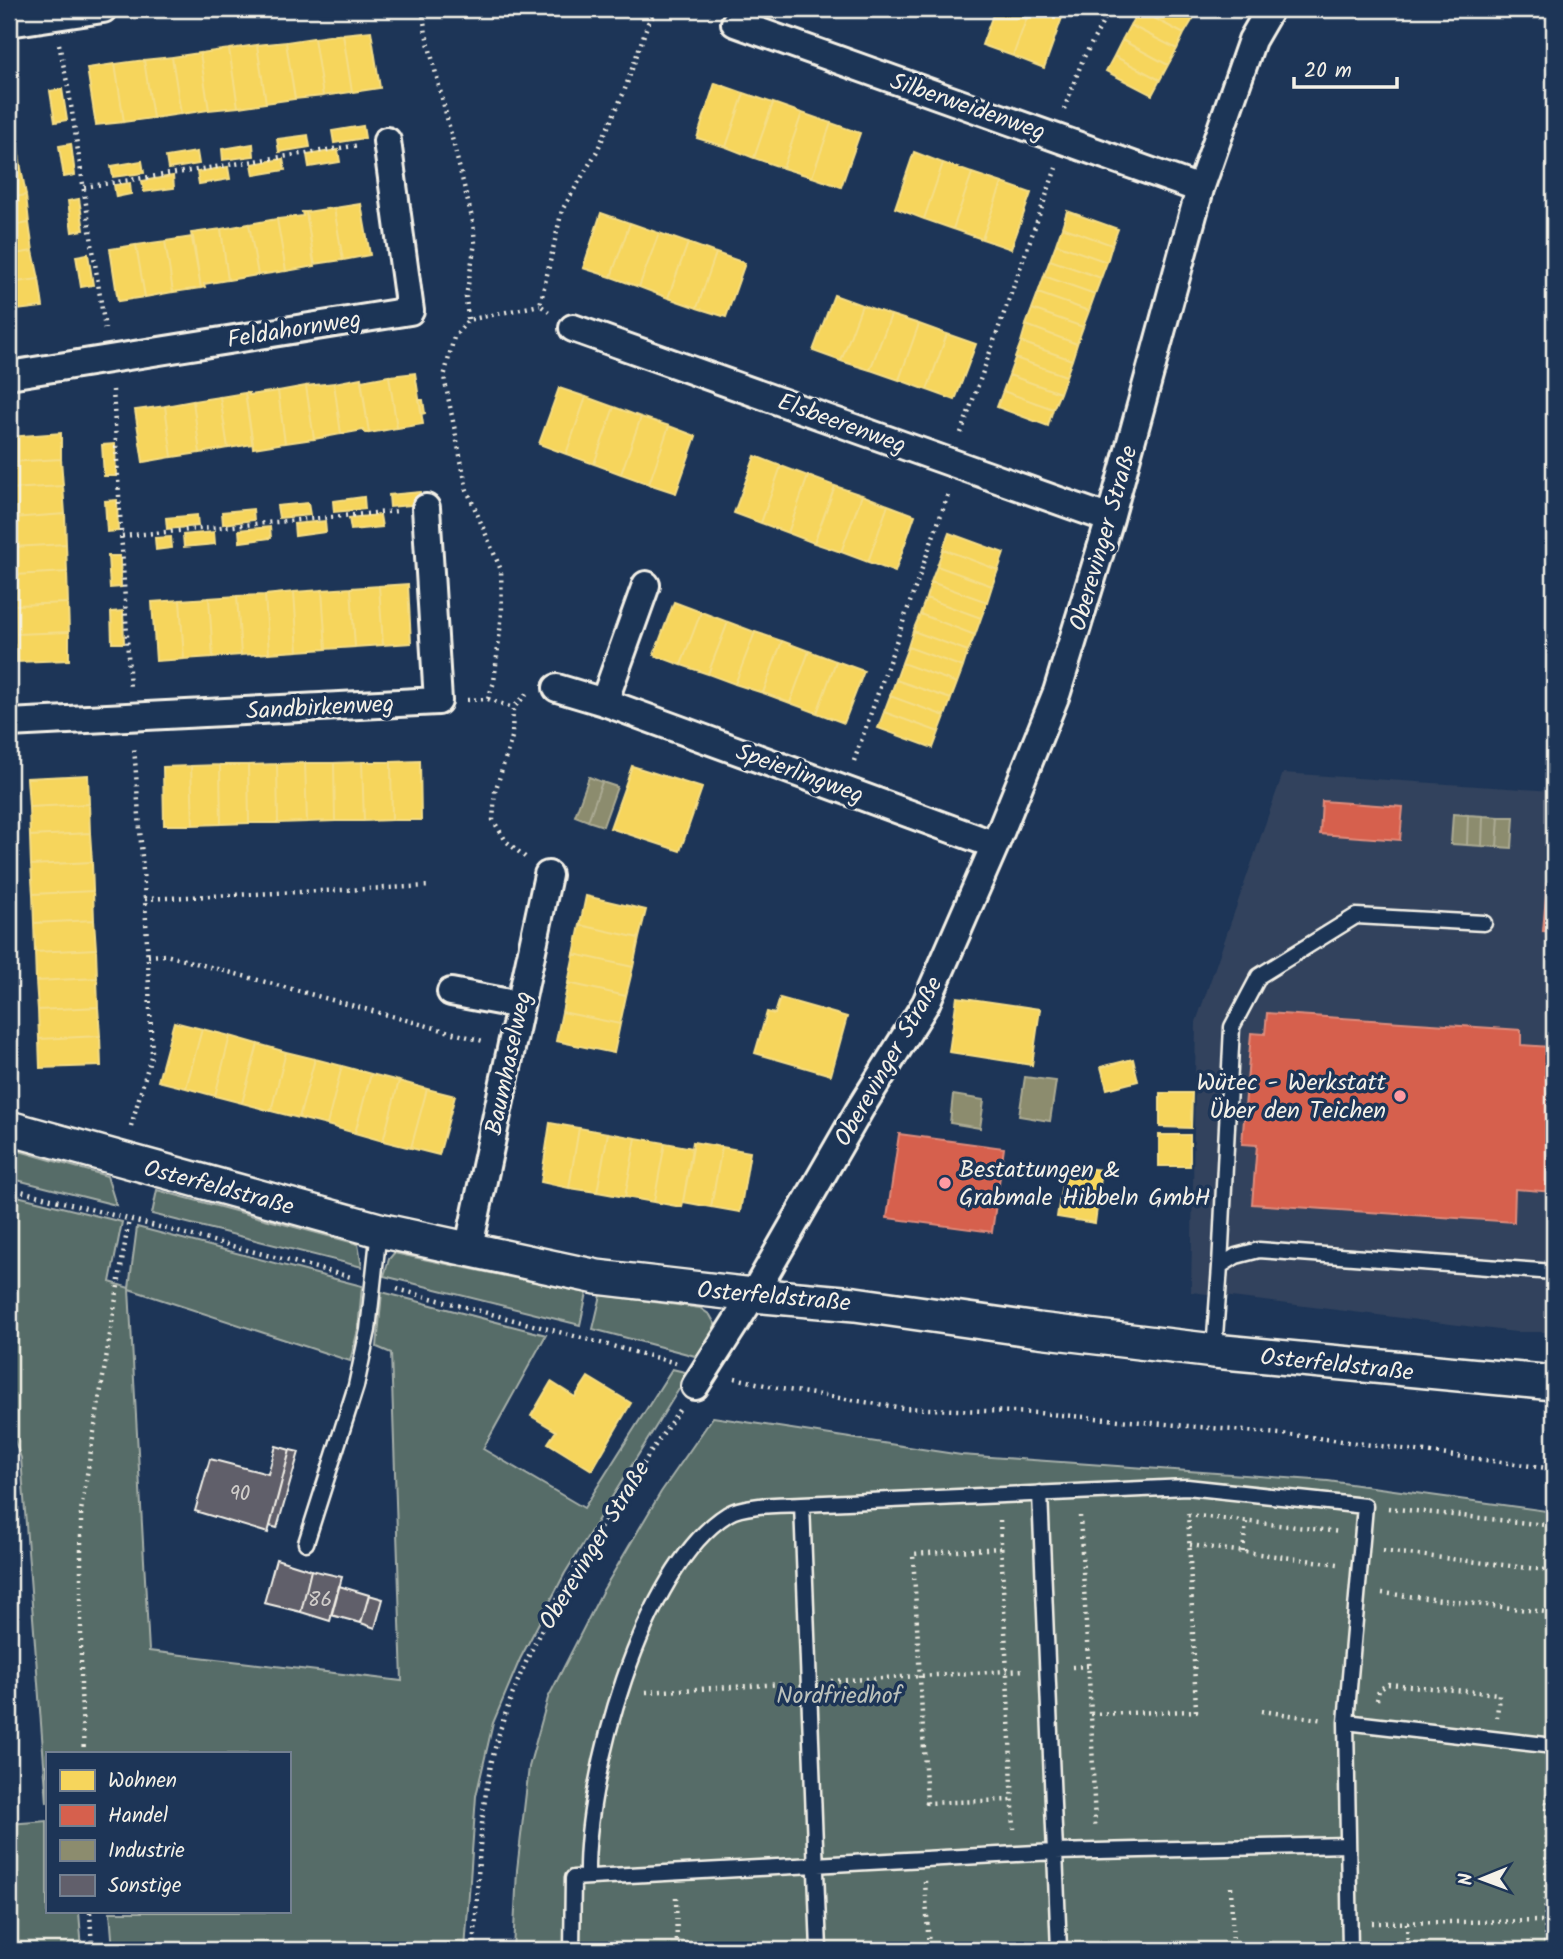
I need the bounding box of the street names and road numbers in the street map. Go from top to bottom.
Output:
street label: Silberweidenweg [884,63,1051,152]
street label: Feldahornweg [224,301,364,360]
street label: Elsbeerenweg [772,383,911,466]
street label: Oberevinger Straße [1059,441,1150,636]
street label: Sandbirkenweg [245,685,395,732]
street label: Speierlingweg [730,733,869,816]
street label: Oberevinger Straße [825,969,954,1154]
street label: Baumhaselweg [475,988,544,1139]
street label: Osterfeldstraße [139,1150,298,1227]
street label: Osterfeldstraße [695,1271,853,1324]
street label: Osterfeldstraße [1258,1338,1416,1393]
street label: Oberevinger Straße [529,1454,661,1638]

